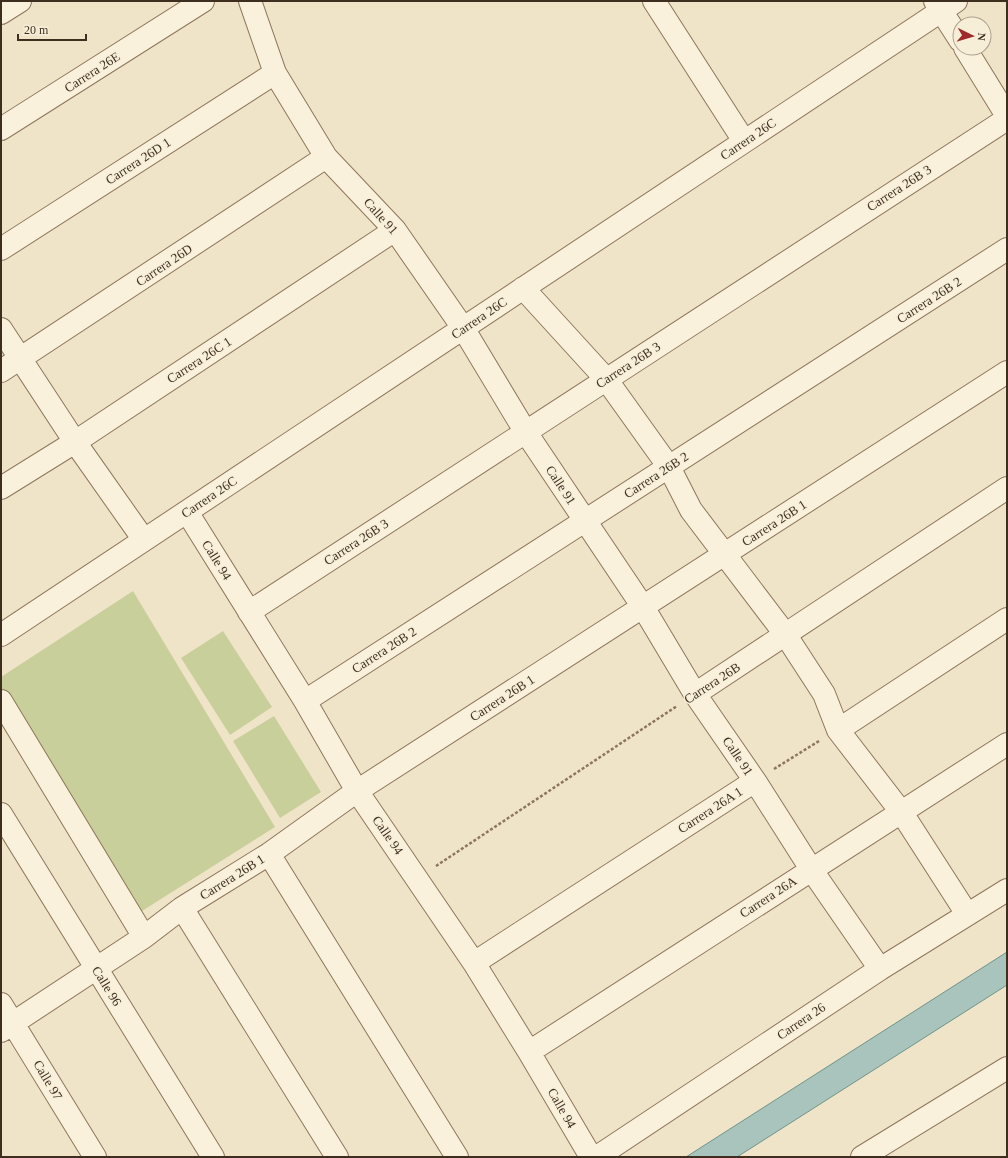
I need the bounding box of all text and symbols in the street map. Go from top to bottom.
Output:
scale bar [18,16,86,42]
north arrow [952,16,992,56]
text: 20 m [24,23,49,37]
text: N [976,32,988,41]
street label: Carrera 26E [61,48,123,95]
street label: Carrera 26C [717,115,779,163]
street label: Carrera 26D 1 [103,134,173,188]
street label: Carrera 26B 3 [864,162,934,214]
street label: Calle 91 [361,195,401,237]
street label: Carrera 26D [133,241,195,289]
street label: Carrera 26B 2 [894,274,964,326]
street label: Carrera 26C [448,294,510,342]
street label: Carrera 26C 1 [164,334,234,386]
street label: Carrera 26B 3 [593,339,663,391]
street label: Carrera 26B 2 [621,449,691,501]
street label: Calle 91 [543,463,579,507]
street label: Carrera 26C [178,473,240,521]
street label: Carrera 26B 1 [739,497,809,549]
street label: Carrera 26B 3 [321,516,391,568]
street label: Calle 94 [199,538,235,583]
street label: Carrera 26B 2 [349,624,419,676]
street label: Carrera 26B [681,659,743,707]
street label: Carrera 26B 1 [467,672,537,724]
street label: Calle 91 [720,734,756,778]
street label: Carrera 26A 1 [675,784,745,836]
street label: Calle 94 [369,813,407,858]
street label: Carrera 26B 1 [197,851,267,903]
street label: Carrera 26A [737,873,800,921]
street label: Calle 96 [89,964,125,1009]
street label: Carrera 26 [774,999,828,1043]
street label: Calle 97 [30,1057,66,1103]
street label: Calle 94 [545,1085,580,1131]

